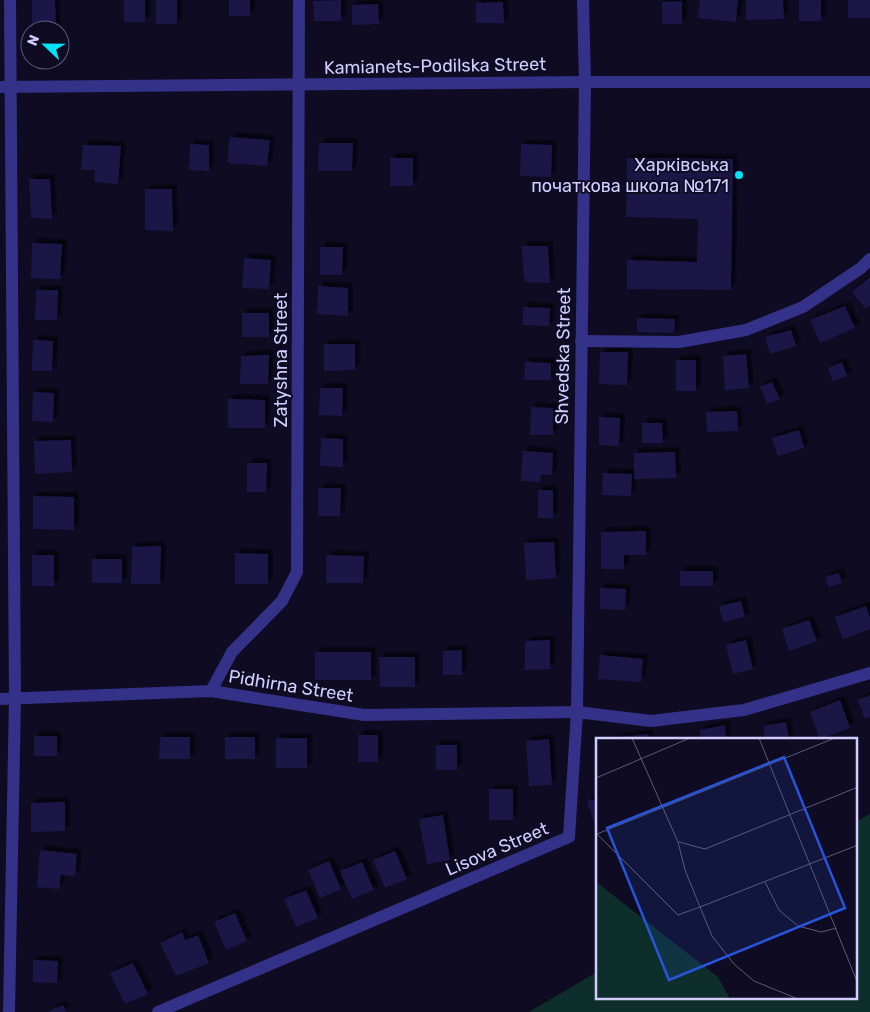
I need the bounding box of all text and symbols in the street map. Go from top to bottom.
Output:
north arrow [20,20,70,70]
text: N [24,32,43,48]
street label: Kamianets-Podilska Street [324,53,546,79]
place label: Харківська початкова школа №171 [531,154,729,197]
marker: Харківська початкова школа №171 [733,169,745,181]
street label: Shvedska Street [551,287,575,425]
street label: Zatyshna Street [270,293,292,427]
street label: Pidhirna Street [227,665,355,707]
inset map [596,738,858,1000]
street label: Lisova Street [442,817,552,881]

